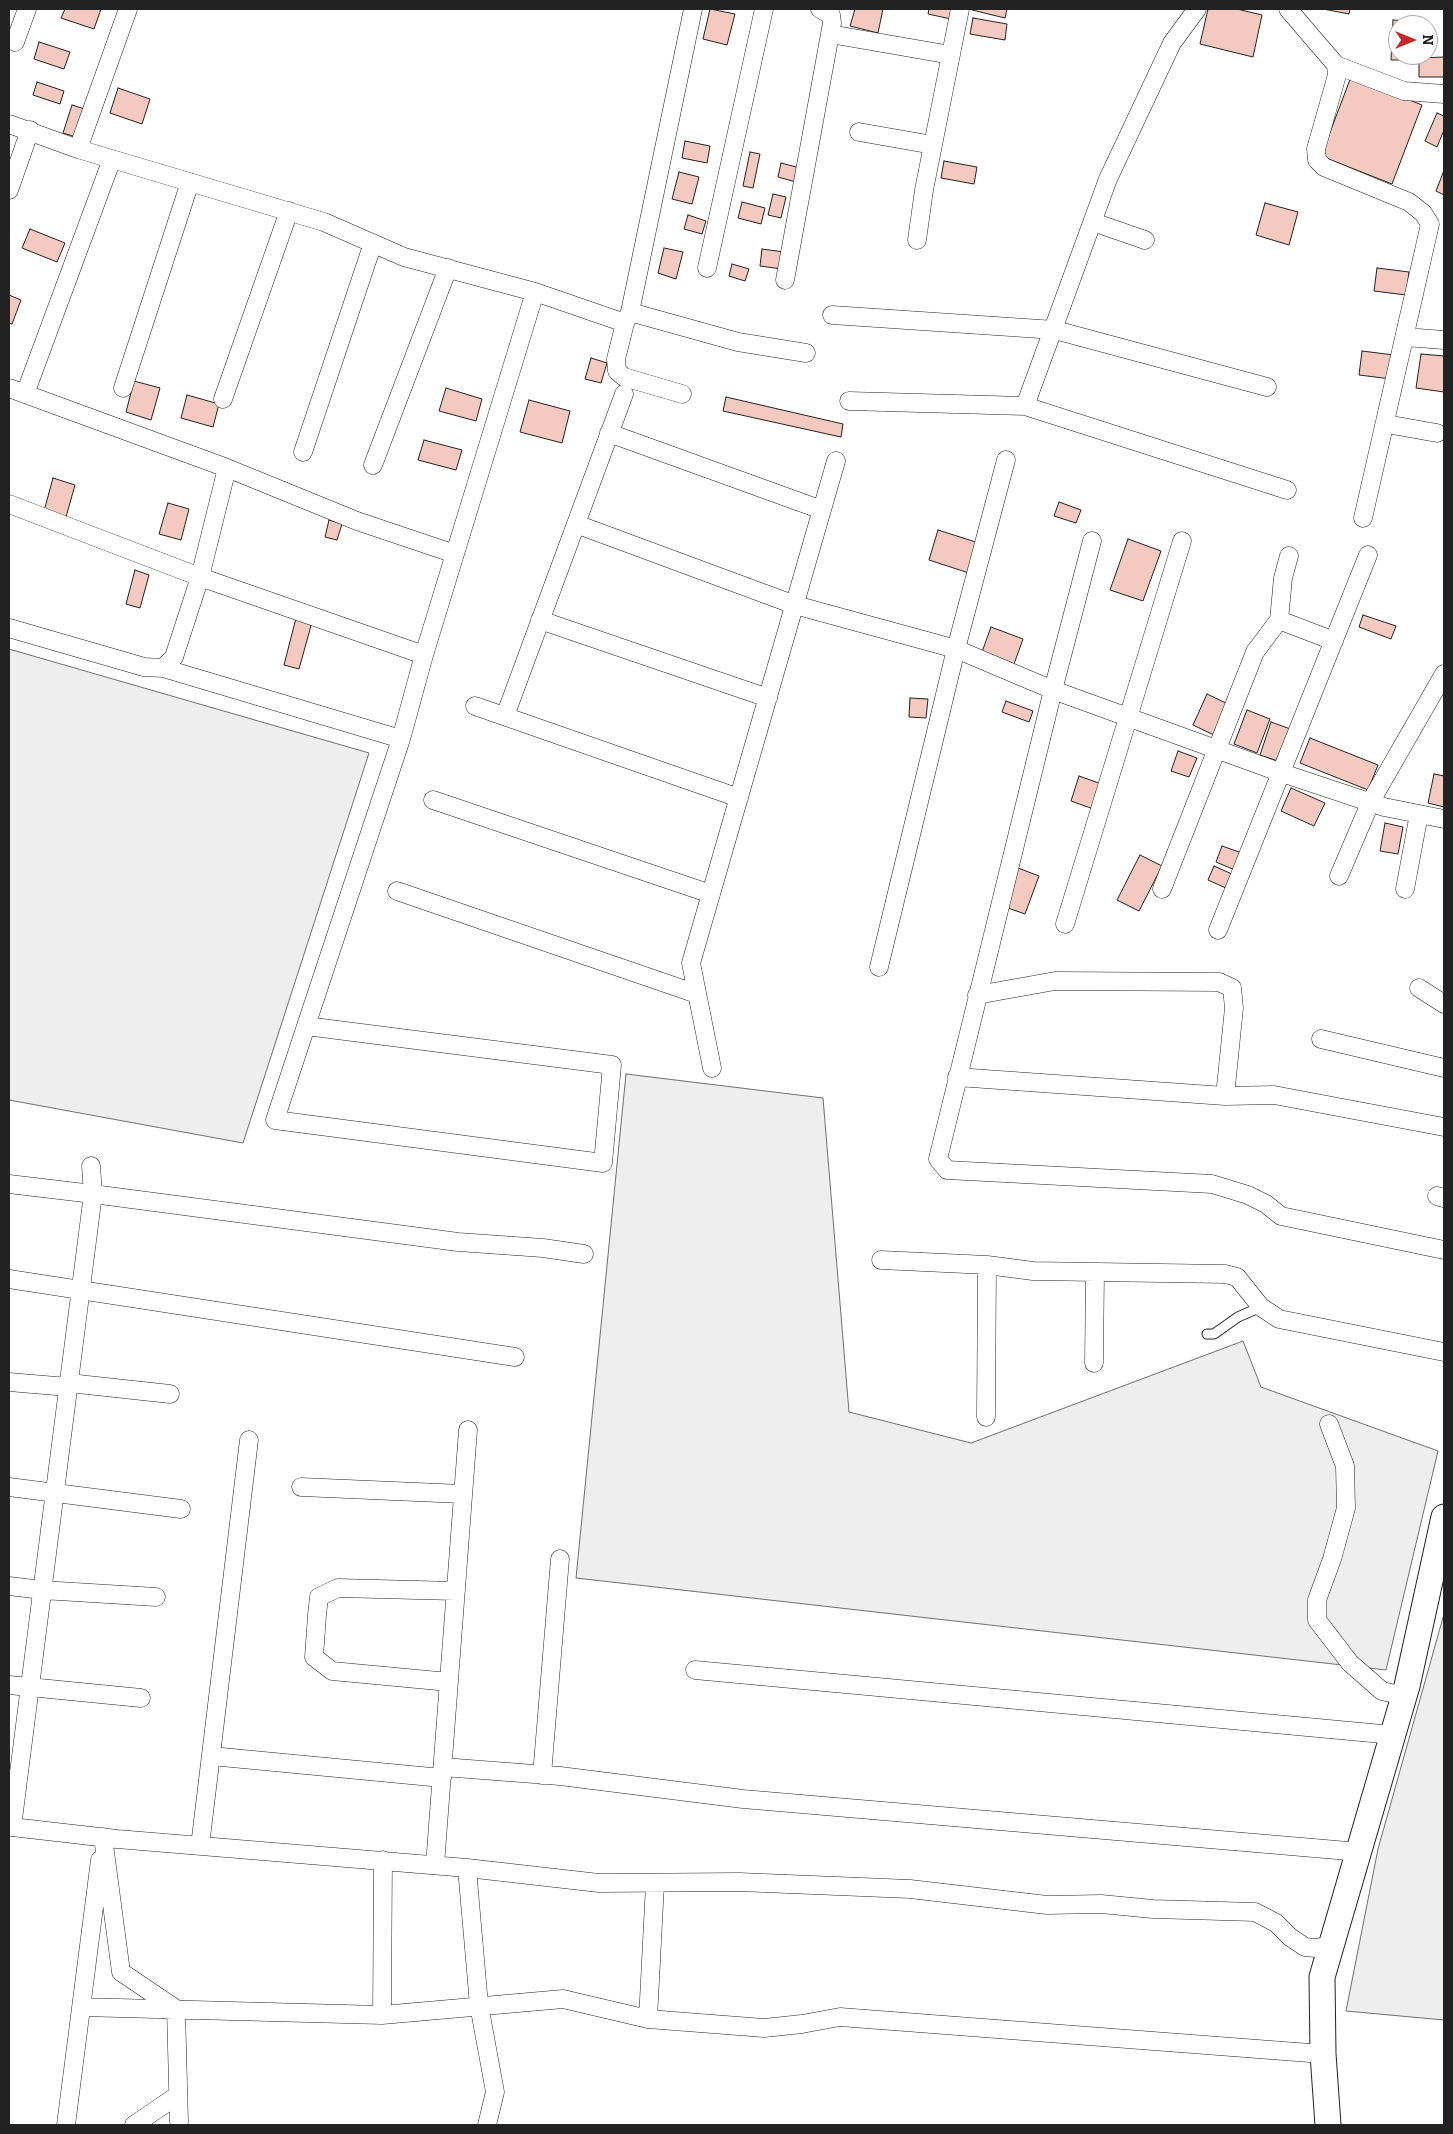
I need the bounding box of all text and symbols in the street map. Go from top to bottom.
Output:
north arrow [1388,15,1438,65]
text: N [1419,35,1436,45]

